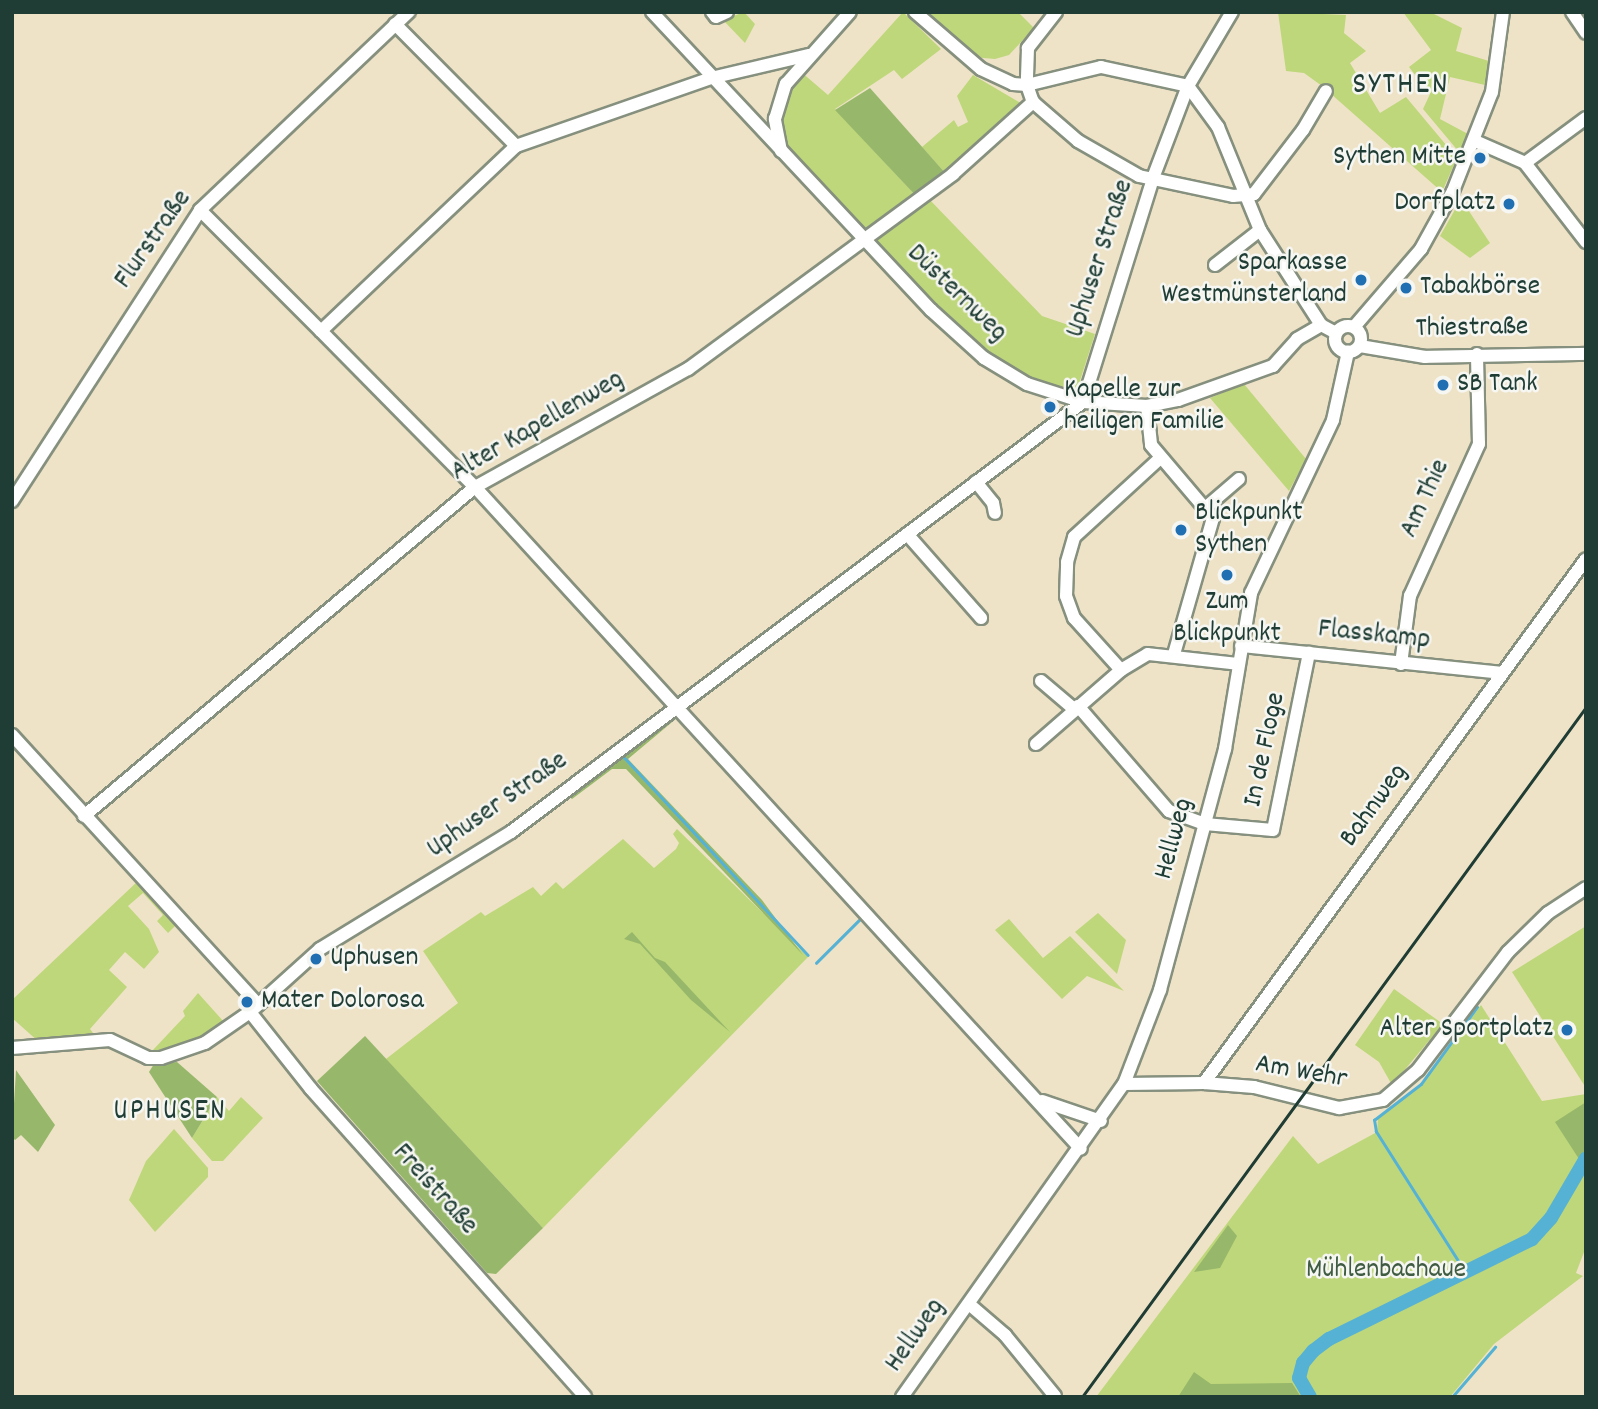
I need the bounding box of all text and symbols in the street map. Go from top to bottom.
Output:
district label: SYTHEN [1353,67,1449,105]
place label: Sythen Mitte [1333,141,1466,175]
marker: Sythen Mitte [1472,150,1488,166]
street label: Uphuser Straße [1060,176,1142,342]
street label: Flurstraße [108,184,200,296]
place label: Dorfplatz [1394,187,1495,221]
marker: Dorfplatz [1501,196,1517,212]
street label: Düsternweg [899,238,1013,350]
place label: Sparkasse Westmünsterland [1162,247,1347,313]
place label: Tabakbörse [1420,271,1540,305]
marker: Sparkasse Westmünsterland [1353,272,1369,288]
marker: Tabakbörse [1398,280,1414,296]
street label: Thiestraße [1415,311,1529,347]
street label: Alter Kapellenweg [446,364,630,490]
place label: SB Tank [1457,368,1538,402]
place label: Kapelle zur heiligen Familie [1064,374,1224,440]
marker: SB Tank [1435,377,1451,393]
marker: Kapelle zur heiligen Familie [1042,399,1058,415]
street label: Am Thie [1393,455,1459,543]
place label: Blickpunkt Sythen [1195,497,1303,563]
marker: Blickpunkt Sythen [1173,522,1189,538]
marker: Zum Blickpunkt [1219,567,1235,583]
place label: Zum Blickpunkt [1173,586,1281,652]
street label: Flasskamp [1316,613,1432,659]
street label: In de Floge [1237,690,1295,810]
street label: Uphuser Straße [421,745,575,867]
street label: Bahnweg [1334,758,1416,854]
street label: Hellweg [1148,795,1202,883]
place label: Uphusen [330,942,418,976]
marker: Uphusen [308,951,324,967]
place label: Mater Dolorosa [261,985,424,1019]
marker: Mater Dolorosa [239,994,255,1010]
place label: Alter Sportplatz [1379,1013,1553,1047]
marker: Alter Sportplatz [1559,1022,1575,1038]
street label: Am Wehr [1253,1048,1349,1098]
district label: UPHUSEN [114,1095,226,1131]
street label: Freistraße [384,1137,484,1243]
park label: Mühlenbachaue [1306,1254,1466,1288]
street label: Hellweg [879,1293,953,1379]

